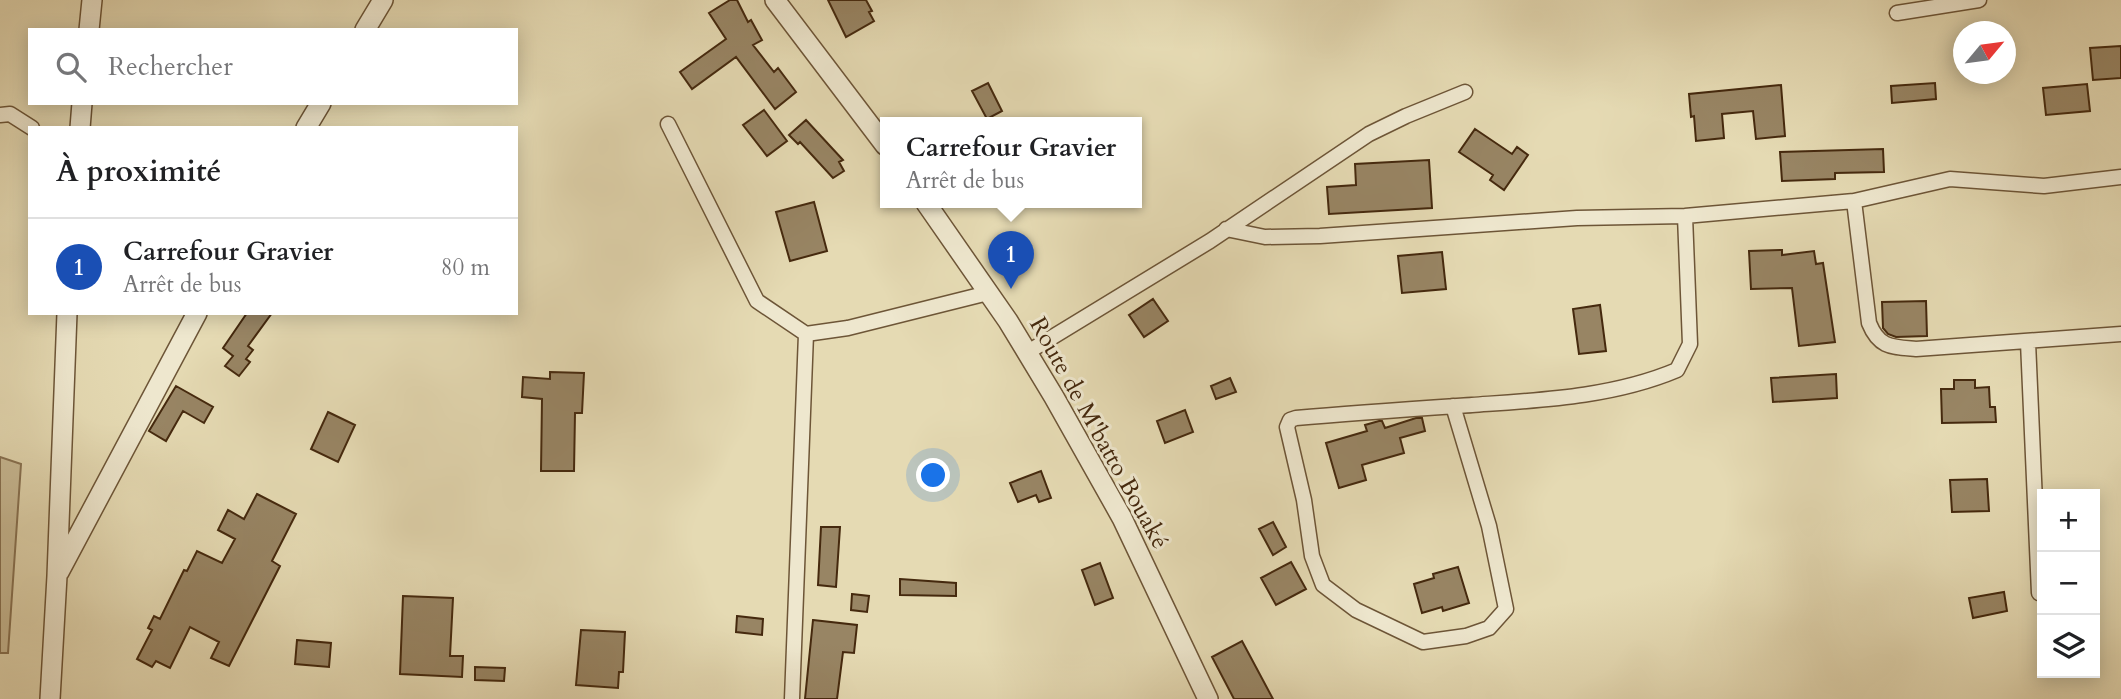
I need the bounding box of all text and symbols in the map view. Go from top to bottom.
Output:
north arrow [1953,21,2016,84]
search box [28,28,518,105]
icon: search [52,48,90,86]
text: Rechercher [108,49,233,84]
popup [880,117,1142,208]
text: Carrefour Gravier [906,130,1116,165]
text: À proximité [56,151,221,192]
text: Arrêt de bus [906,165,1024,196]
pin: 1 [988,231,1034,289]
text: Carrefour Gravier [123,234,334,269]
text: 1 [73,252,85,283]
text: 80 m [441,252,490,283]
text: Arrêt de bus [123,269,242,300]
street label: Route de M'batto Bouaké [1021,311,1177,555]
your location [916,458,950,492]
map controls [2037,489,2100,678]
button: + [2037,489,2100,552]
button: − [2037,552,2100,615]
button: layers [2037,615,2100,678]

